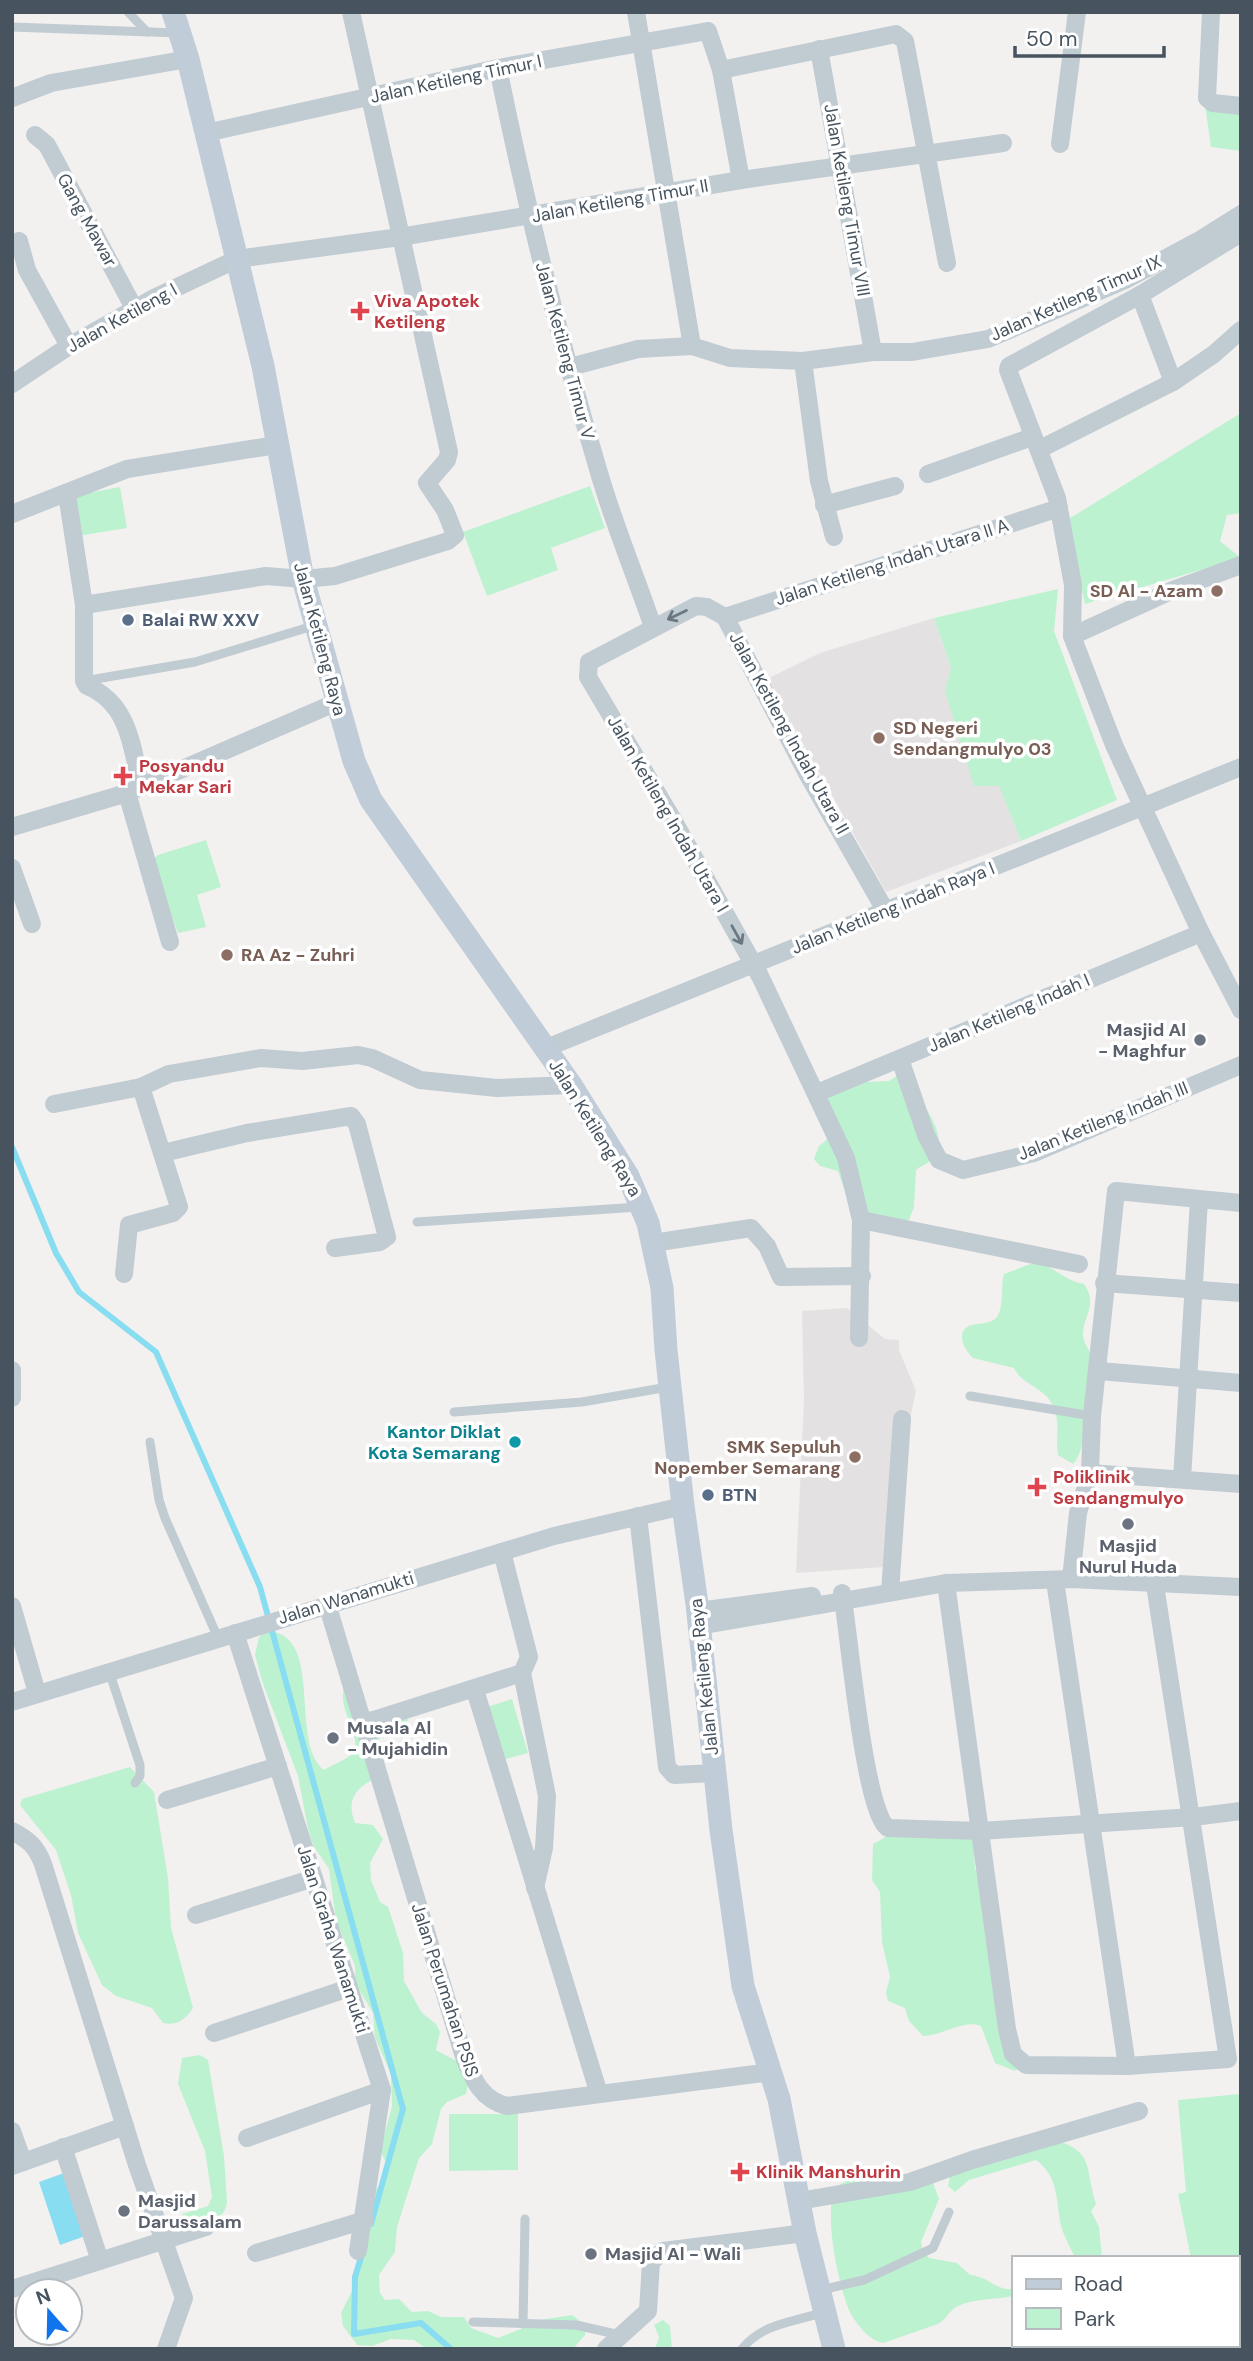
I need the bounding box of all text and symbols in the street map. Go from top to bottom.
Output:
scale bar [1015,14,1164,58]
text: 50 m [1026,25,1077,53]
street label: Jalan Ketileng Timur I [368,49,544,109]
street label: Jalan Ketileng Timur VIII [818,102,876,298]
street label: Gang Mawar [51,169,123,271]
street label: Jalan Ketileng Timur II [530,174,710,228]
street label: Jalan Ketileng Timur IX [986,249,1166,347]
street label: Jalan Ketileng Timur V [530,260,600,442]
street label: Jalan Ketileng I [63,278,181,358]
place label: Viva Apotek Ketileng [374,289,481,334]
marker: Viva Apotek Ketileng [352,303,368,319]
street label: Jalan Ketileng Indah Utara II A [772,513,1012,611]
street label: Jalan Ketileng Raya [288,560,352,718]
place label: SD Al - Azam [1090,579,1203,603]
marker: SD Al - Azam [1209,583,1225,599]
place label: Balai RW XXV [142,608,259,632]
one-way arrow [667,609,688,623]
marker: Balai RW XXV [120,612,136,628]
street label: Jalan Ketileng Indah Utara II [723,628,855,838]
street label: Jalan Ketileng Indah Utara I [602,711,734,917]
place label: SD Negeri Sendangmulyo 03 [893,716,1052,761]
marker: SD Negeri Sendangmulyo 03 [871,730,887,746]
place label: Posyandu Mekar Sari [139,754,232,799]
marker: Posyandu Mekar Sari [113,766,133,786]
street label: Jalan Ketileng Indah Raya I [788,856,998,960]
one-way arrow [730,924,744,944]
place label: RA Az - Zuhri [241,943,355,967]
marker: RA Az - Zuhri [219,947,235,963]
street label: Jalan Ketileng Indah I [925,968,1093,1058]
place label: Masjid Al - Maghfur [1098,1018,1186,1063]
marker: Masjid Al - Maghfur [1192,1032,1208,1048]
street label: Jalan Ketileng Raya [543,1055,647,1201]
street label: Jalan Ketileng Indah III [1014,1076,1192,1166]
place label: Kantor Diklat Kota Semarang [368,1420,501,1465]
marker: Kantor Diklat Kota Semarang [507,1434,523,1450]
place label: SMK Sepuluh Nopember Semarang [654,1435,841,1480]
marker: SMK Sepuluh Nopember Semarang [847,1449,863,1465]
place label: Poliklinik Sendangmulyo [1053,1465,1184,1510]
marker: Poliklinik Sendangmulyo [1027,1477,1047,1497]
place label: BTN [722,1483,757,1507]
marker: BTN [700,1487,716,1503]
marker: Masjid Nurul Huda [1120,1516,1136,1532]
place label: Masjid Nurul Huda [1079,1534,1177,1579]
street label: Jalan Wanamukti [275,1566,417,1630]
street label: Jalan Ketileng Raya [684,1597,724,1757]
place label: Musala Al - Mujahidin [347,1716,448,1761]
marker: Musala Al - Mujahidin [325,1730,341,1746]
street label: Jalan Graha Wanamukti [291,1842,375,2036]
street label: Jalan Perumahan PSIS [406,1900,484,2080]
place label: Klinik Manshurin [756,2160,901,2184]
marker: Klinik Manshurin [730,2162,750,2182]
place label: Masjid Darussalam [138,2189,242,2234]
marker: Masjid Darussalam [116,2203,132,2219]
place label: Masjid Al - Wali [605,2242,741,2266]
marker: Masjid Al - Wali [583,2246,599,2262]
legend [1012,2256,1239,2347]
text: Road [1074,2270,1123,2298]
north arrow [14,2277,84,2347]
text: N [33,2282,54,2311]
text: Park [1074,2305,1116,2333]

